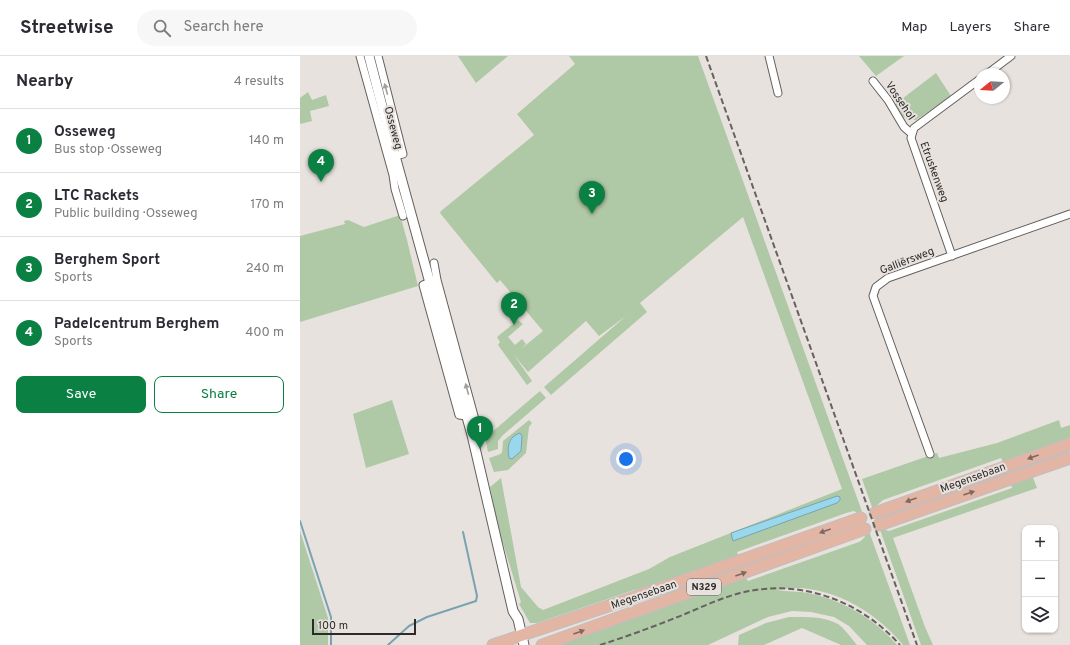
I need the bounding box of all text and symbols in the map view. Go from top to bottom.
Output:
search box [137,10,417,46]
text: Streetwise [20,16,113,40]
icon: search [151,17,173,39]
text: Search here [183,18,264,37]
text: Map [901,19,927,36]
text: Layers [949,19,991,36]
text: Share [1013,19,1050,36]
north arrow [974,68,1010,104]
text: Nearby [16,71,73,93]
text: 4 results [234,74,284,90]
street label: Vossehol [882,79,918,123]
one-way arrow [383,83,389,95]
street label: Osseweg [381,105,405,151]
text: Osseweg [54,123,116,142]
text: 1 [26,133,32,149]
text: 140 m [249,133,284,149]
street label: Etruskenweg [917,140,951,204]
text: Bus stop · Osseweg [54,142,162,158]
pin: 4 [308,149,334,182]
pin: 3 [579,181,605,214]
text: LTC Rackets [54,187,139,206]
text: 2 [25,197,33,213]
text: 170 m [250,197,284,213]
text: Public building · Osseweg [54,206,198,222]
street label: Galliërsweg [878,244,936,278]
text: Berghem Sport [54,251,160,270]
text: 3 [25,261,33,277]
text: 240 m [246,261,284,277]
text: Sports [54,270,93,286]
pin: 2 [501,292,527,325]
text: Padelcentrum Berghem [54,315,219,334]
text: 4 [25,325,33,341]
text: 400 m [245,325,284,341]
text: Sports [54,334,93,350]
button: Save [16,376,146,413]
button: Share [154,376,284,413]
one-way arrow [464,383,470,395]
pin: 1 [467,416,493,449]
your location [616,449,636,469]
one-way arrow [1027,454,1039,460]
street label: Megensebaan [938,460,1008,496]
one-way arrow [963,490,975,496]
one-way arrow [904,498,916,504]
map controls [1022,525,1058,633]
button: + [1022,525,1058,561]
one-way arrow [818,528,830,534]
button: − [1022,561,1058,597]
one-way arrow [735,571,747,577]
street label: Megensebaan [609,577,679,613]
road number: N329 [687,579,721,595]
button: layers [1022,597,1058,633]
scale bar [312,617,416,636]
text: 100 m [318,619,348,633]
one-way arrow [573,629,585,635]

